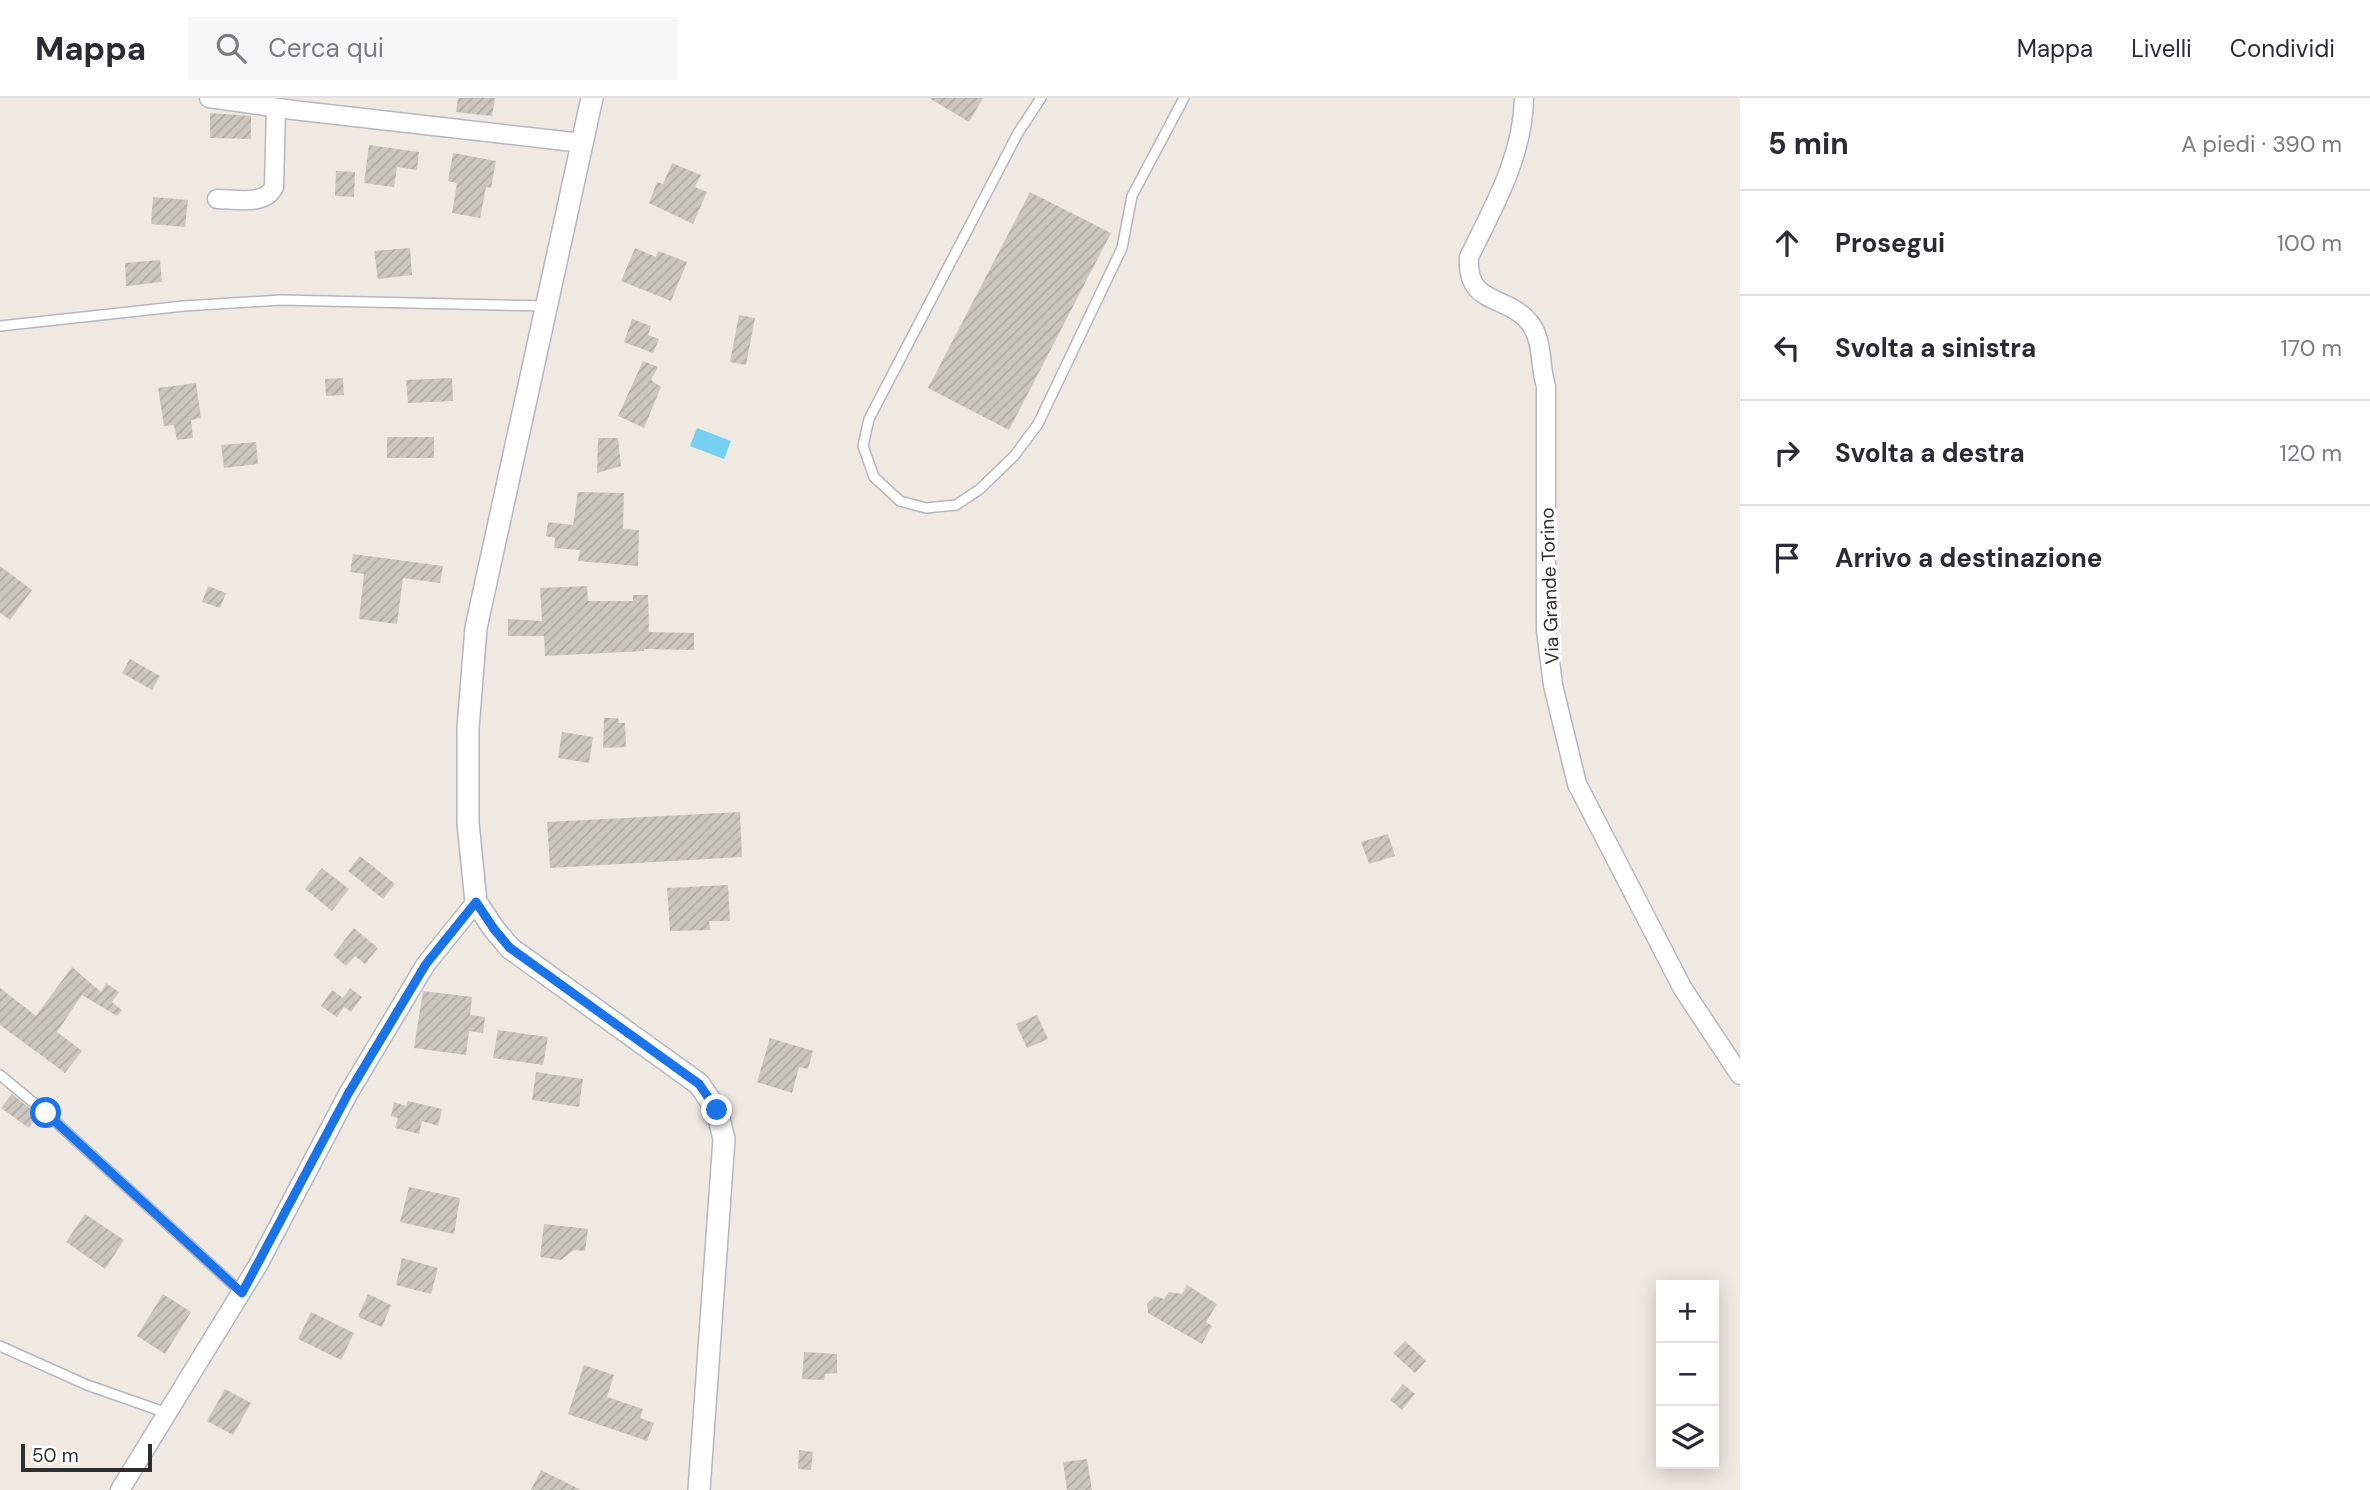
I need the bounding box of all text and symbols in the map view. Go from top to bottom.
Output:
search box [188,17,678,80]
text: Mappa [35,27,146,70]
icon: search [212,29,250,67]
text: Cerca qui [268,31,384,65]
text: Mappa [2017,33,2093,64]
text: Livelli [2131,33,2192,64]
text: Condividi [2230,33,2335,64]
text: 5 min [1768,124,1849,163]
text: A piedi · 390 m [2181,129,2342,159]
icon: ahead [1768,224,1806,262]
text: Prosegui [1835,226,1945,260]
text: 100 m [2277,228,2342,258]
icon: left [1768,329,1806,367]
text: Svolta a sinistra [1835,331,2036,365]
text: 170 m [2281,333,2342,363]
icon: right [1768,434,1806,472]
text: Svolta a destra [1835,436,2025,470]
text: 120 m [2279,438,2342,468]
street label: Via Grande Torino [1534,507,1565,665]
icon: arrive [1768,539,1806,577]
text: Arrivo a destinazione [1835,541,2102,575]
route end [701,1094,732,1125]
route start [30,1097,61,1128]
map controls [1656,1280,1719,1469]
button: + [1656,1280,1719,1343]
button: − [1656,1343,1719,1406]
button: layers [1656,1406,1719,1469]
scale bar [21,1441,152,1473]
text: 50 m [32,1443,79,1468]

